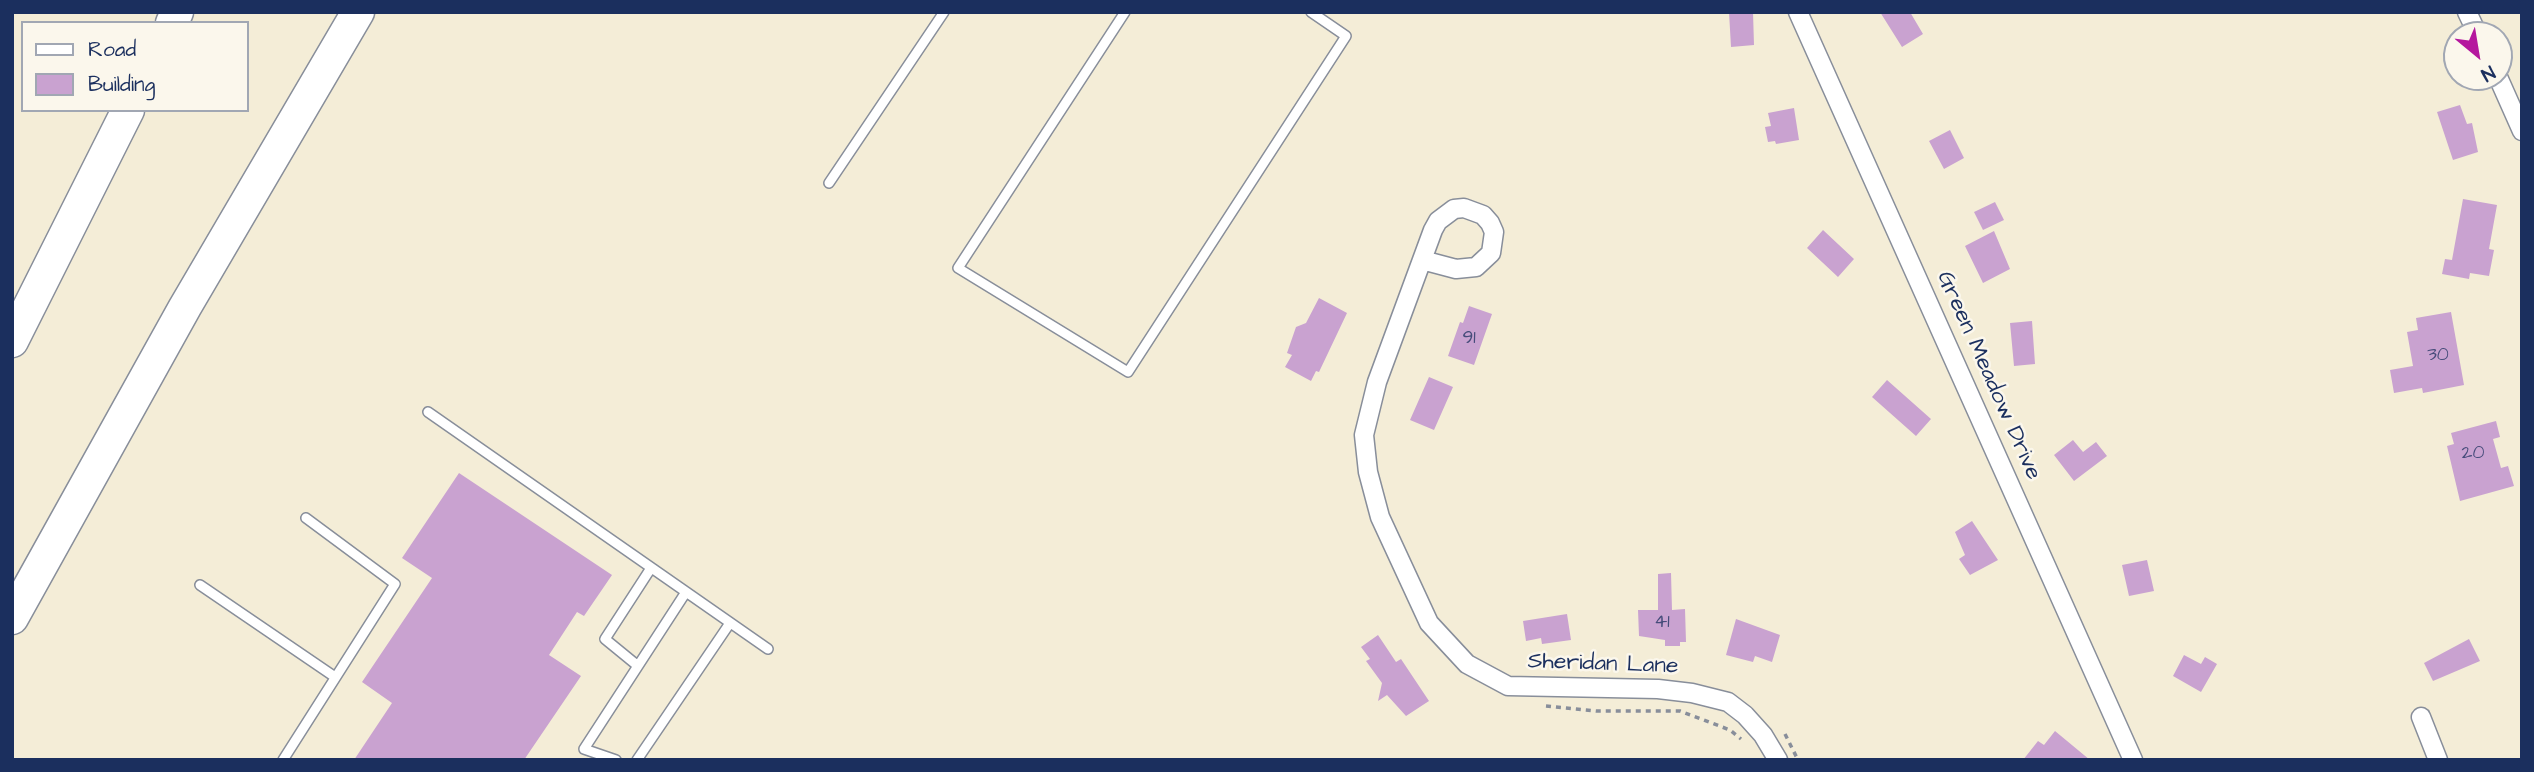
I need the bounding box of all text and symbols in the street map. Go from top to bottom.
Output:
legend [21,21,248,112]
north arrow [2443,21,2513,91]
text: Road [88,35,136,64]
text: N [2476,58,2500,88]
text: Building [88,70,155,99]
street label: Green Meadow Drive [1930,267,2046,485]
house number: 91 [1462,328,1476,350]
house number: 30 [2427,345,2449,367]
house number: 20 [2462,443,2484,465]
house number: 41 [1654,612,1670,634]
street label: Sheridan Lane [1527,649,1679,681]

